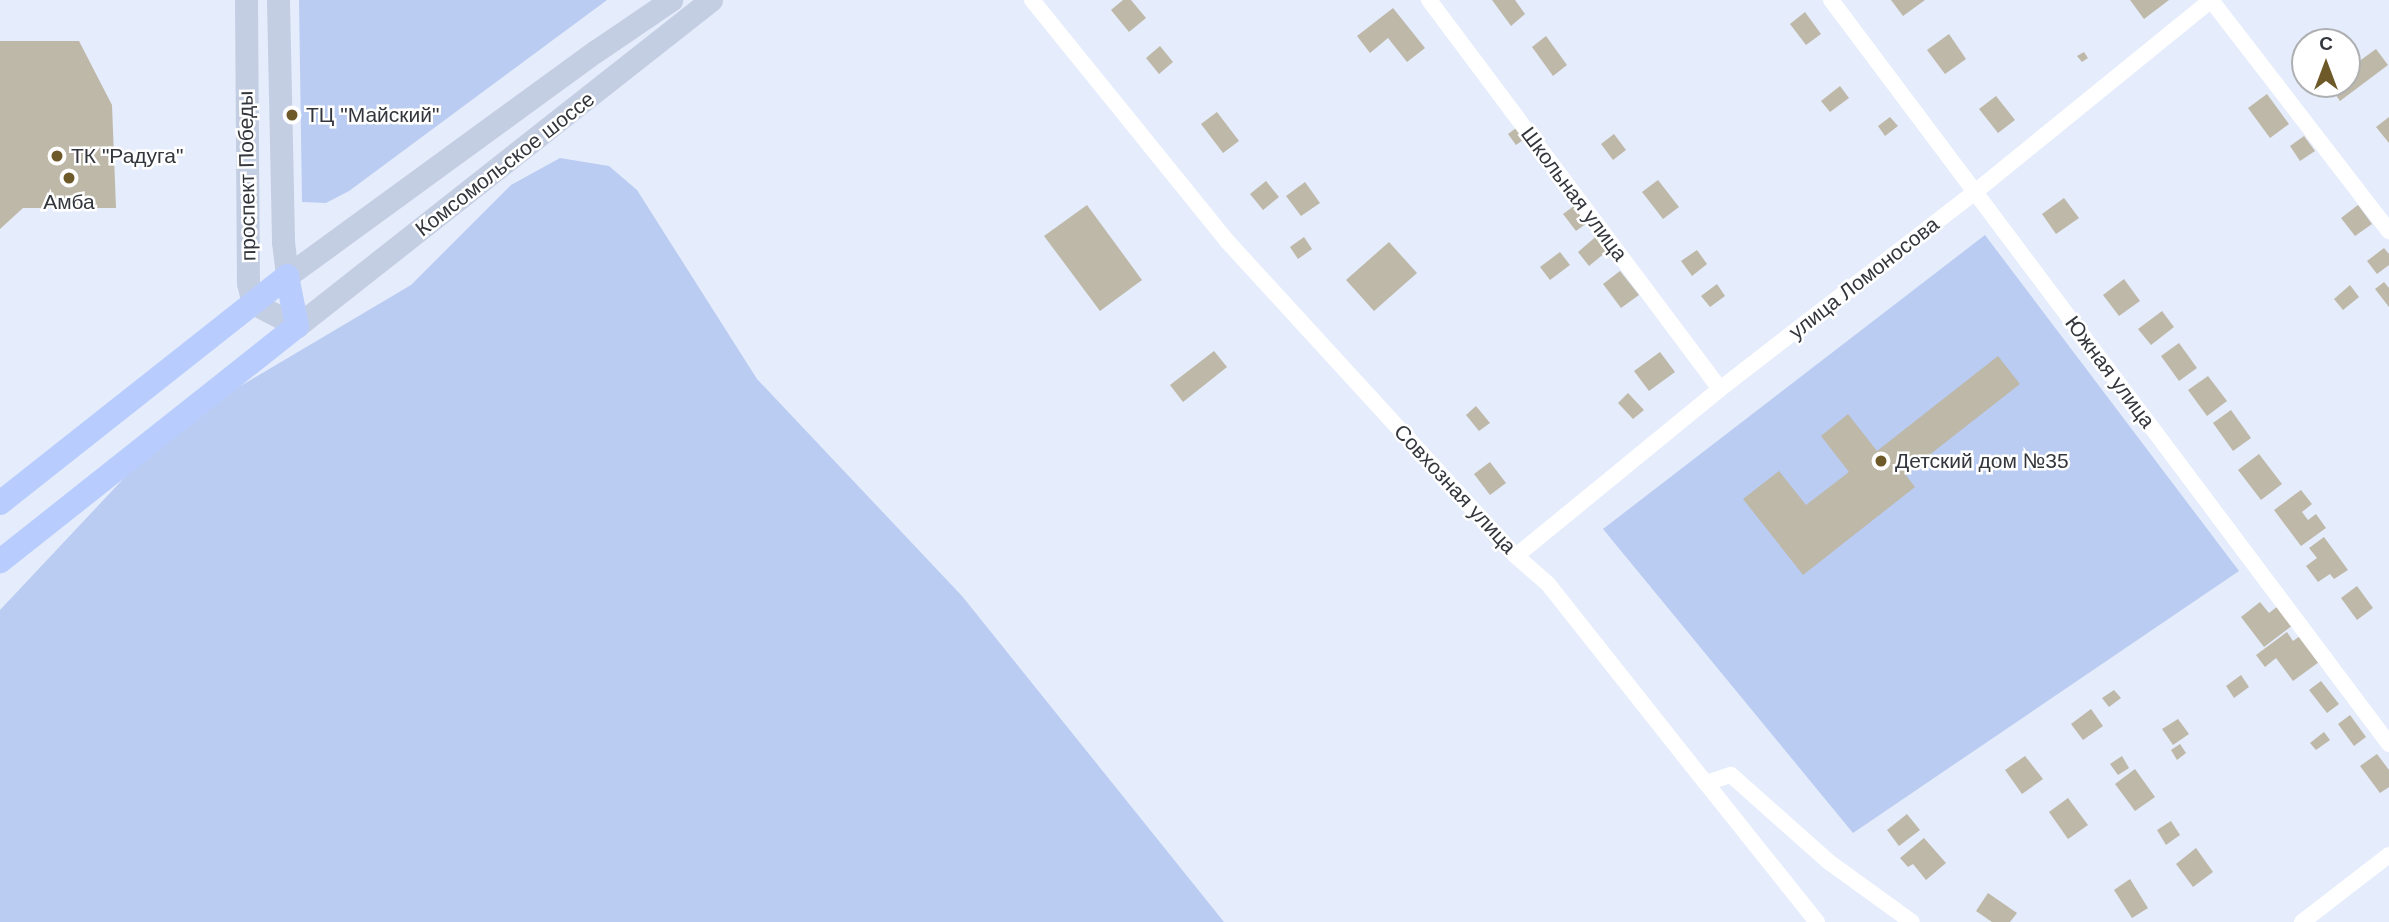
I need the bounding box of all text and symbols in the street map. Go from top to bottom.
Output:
north arrow [2291,28,2361,98]
text: С [2319,33,2333,54]
street label: Комсомольское шоссе [411,86,599,242]
street label: проспект Победы [233,91,261,261]
place label: ТЦ "Майский" [306,102,439,128]
marker: ТЦ "Майский" [284,107,300,123]
street label: Школьная улица [1515,122,1633,266]
place label: ТК "Радуга" [71,143,183,169]
marker: ТК "Радуга" [49,148,65,164]
marker: Амба [61,170,77,186]
place label: Амба [43,189,95,215]
street label: улица Ломоносова [1784,212,1944,344]
street label: Южная улица [2060,311,2160,433]
street label: Совхозная улица [1389,419,1521,559]
place label: Детский дом №35 [1895,448,2069,474]
marker: Детский дом №35 [1873,453,1889,469]

